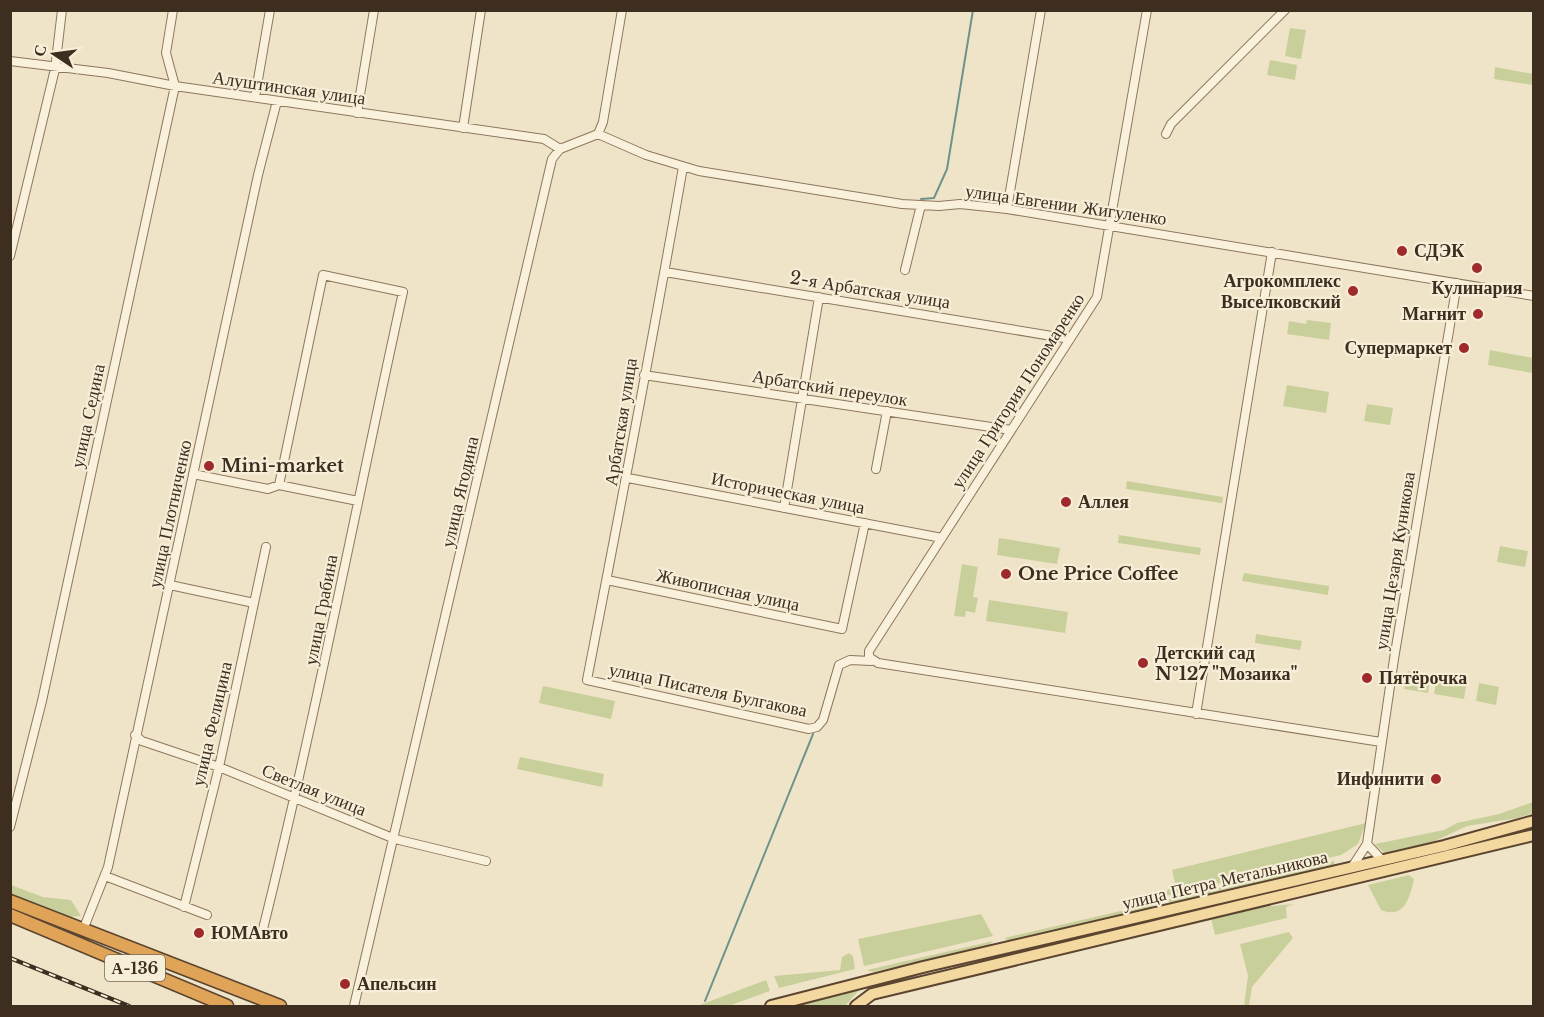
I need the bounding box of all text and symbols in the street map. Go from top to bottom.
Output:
north arrow [24,24,84,84]
text: С [28,43,50,59]
street label: Алуштинская улица [211,66,367,110]
street label: улица Евгении Жигуленко [964,180,1168,230]
place label: СДЭК [1414,240,1464,262]
marker: СДЭК [1395,244,1409,258]
marker: Кулинария [1470,261,1484,275]
street label: 2-я Арбатская улица [788,266,952,314]
place label: Агрокомплекс Выселковский [1221,270,1341,313]
place label: Кулинария [1431,277,1523,299]
marker: Агрокомплекс Выселковский [1346,284,1360,298]
street label: улица Григория Пономаренко [947,289,1089,493]
place label: Магнит [1402,303,1466,325]
marker: Магнит [1471,307,1485,321]
place label: Супермаркет [1344,337,1452,359]
marker: Супермаркет [1457,341,1471,355]
street label: Арбатская улица [600,357,642,487]
street label: улица Седина [66,362,110,470]
street label: Арбатский переулок [751,365,910,411]
street label: улица Ягодина [437,434,483,550]
street label: улица Плотниченко [144,438,196,590]
place label: Mini-market [221,455,344,477]
marker: Mini-market [202,459,216,473]
street label: Историческая улица [709,467,867,519]
street label: улица Цезаря Куникова [1370,470,1420,652]
place label: Аллея [1078,491,1129,513]
marker: Аллея [1059,495,1073,509]
street label: улица Грабина [299,553,343,667]
place label: One Price Coffee [1018,563,1179,585]
street label: Живописная улица [654,564,802,616]
marker: One Price Coffee [999,567,1013,581]
place label: Детский сад №127 "Мозаика" [1155,642,1298,685]
marker: Детский сад №127 "Мозаика" [1136,656,1150,670]
street label: улица Писателя Булгакова [607,658,809,722]
street label: улица Фелицина [187,659,237,789]
place label: Пятёрочка [1379,667,1467,689]
marker: Пятёрочка [1360,671,1374,685]
street label: Светлая улица [259,759,369,821]
place label: Инфинити [1337,768,1424,790]
marker: Инфинити [1429,772,1443,786]
street label: улица Петра Метальникова [1120,846,1330,914]
place label: ЮМАвто [211,922,288,944]
marker: ЮМАвто [192,926,206,940]
road number: А-136 [105,955,165,981]
place label: Апельсин [357,973,437,995]
marker: Апельсин [338,977,352,991]

